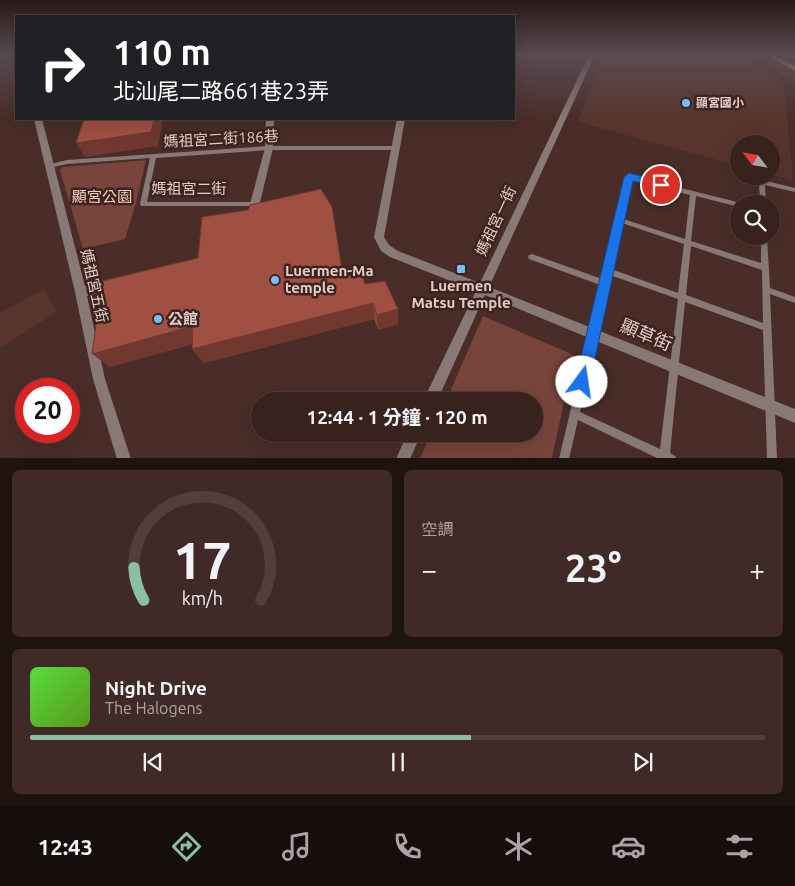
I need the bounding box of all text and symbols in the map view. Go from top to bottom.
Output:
text: 110 m [113,32,211,72]
icon: right [30,35,95,100]
text: 北汕尾二路661巷23弄 [113,78,329,103]
place label: 顯宮國小 [696,96,744,109]
marker: 顯宮國小 [680,97,692,109]
street label: 媽祖宮二街186巷 [163,127,279,150]
north arrow [730,135,780,185]
map controls [730,135,780,245]
pin [640,164,682,206]
icon: arrive [647,171,675,199]
street label: 媽祖宮二街 [151,180,227,197]
street label: 媽祖宮一街 [472,183,519,258]
park label: 顯宮公園 [72,188,132,205]
button: search [730,195,780,245]
street label: 媽祖宮五街 [78,247,111,324]
place label: Luermen-Ma temple [285,262,374,296]
marker: Luermen Matsu Temple [455,263,467,275]
marker: Luermen-Ma temple [269,274,281,286]
place label: Luermen Matsu Temple [411,277,511,311]
place label: 公館 [168,310,198,327]
marker: 公館 [152,313,164,325]
street label: 顯草街 [618,314,675,354]
position arrow [555,355,607,407]
speed limit sign: 20 [15,378,80,443]
text: 12:44 · 1 分鐘 · 120 m [306,406,488,428]
text: 空調 [422,520,454,538]
text: 17 [172,531,231,589]
text: 23° [565,547,621,589]
text: − [422,554,437,585]
text: + [749,554,765,585]
text: km/h [181,588,222,608]
text: Night Drive [105,677,207,699]
text: The Halogens [105,699,203,717]
icon: previous [139,748,167,776]
icon: pause [384,748,412,776]
icon: next [629,748,657,776]
icon: directions [169,829,204,864]
icon: music [279,829,314,864]
icon: phone [390,829,425,864]
icon: climate [501,829,536,864]
icon: car [611,829,646,864]
icon: filters [722,829,757,864]
text: 12:43 [38,834,93,859]

